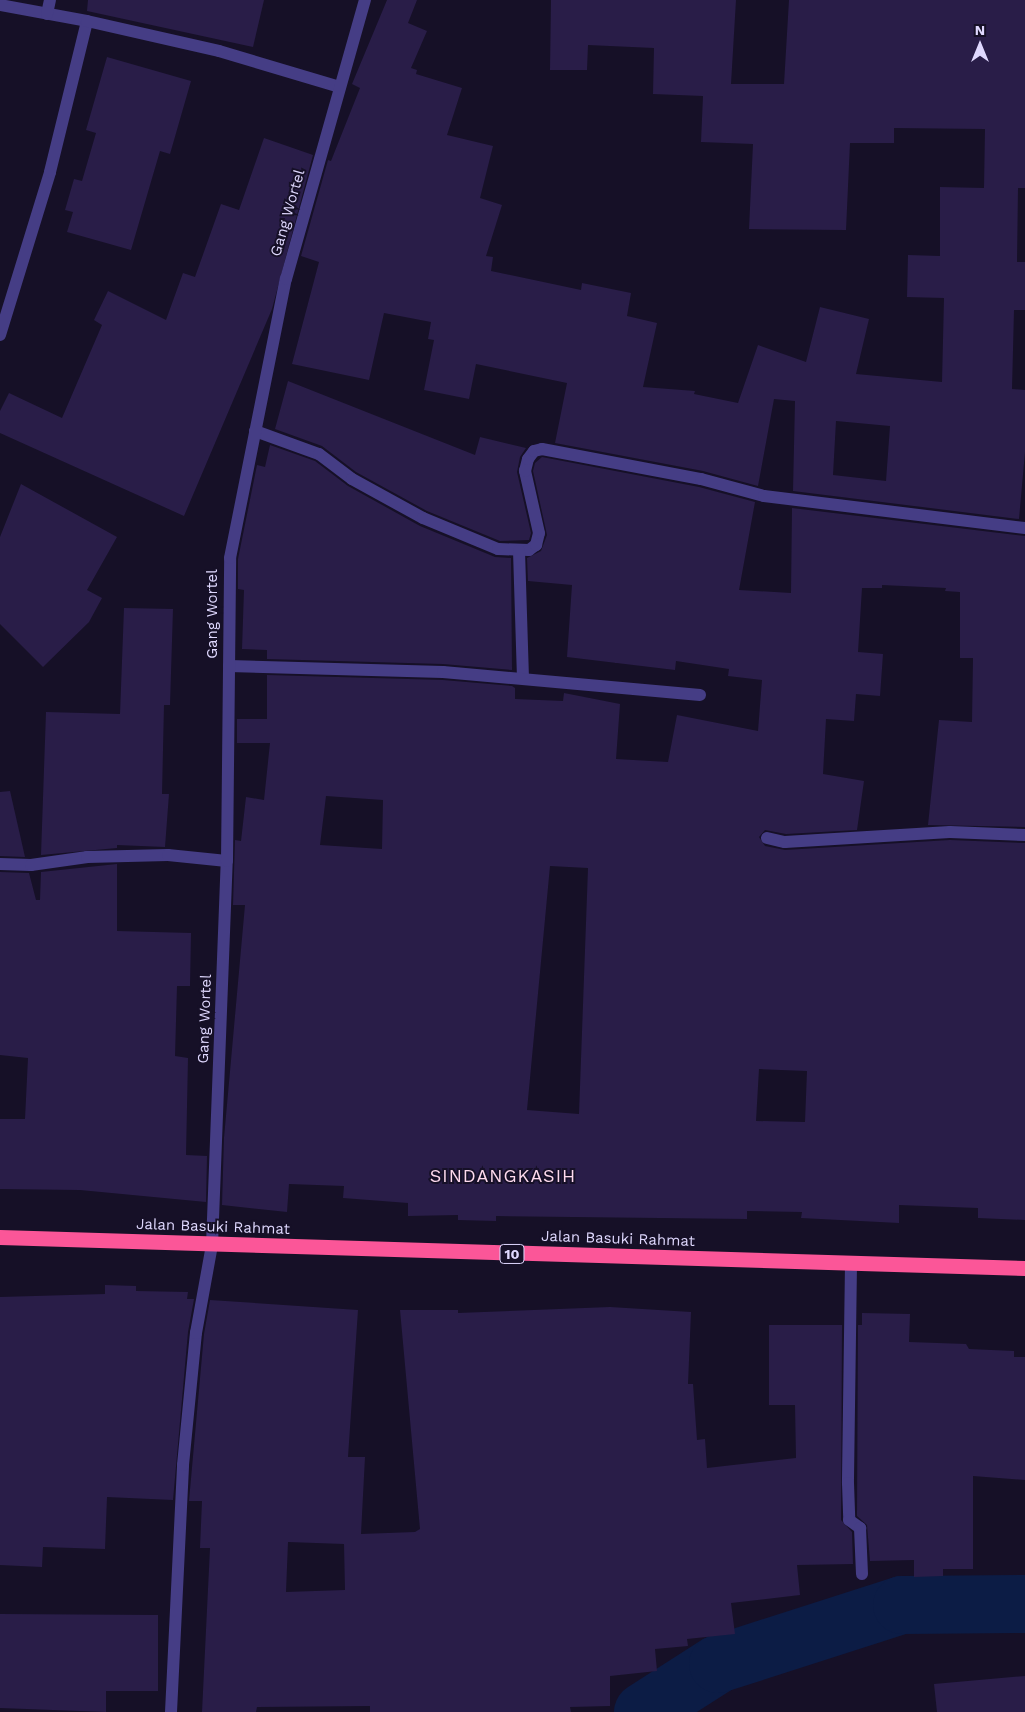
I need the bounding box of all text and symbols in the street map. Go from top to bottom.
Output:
north arrow [955,20,1005,70]
text: N [975,22,985,38]
street label: Gang Wortel [267,167,309,259]
street label: Gang Wortel [204,569,222,659]
street label: Gang Wortel [194,974,216,1064]
district label: SINDANGKASIH [428,1165,578,1187]
street label: Jalan Basuki Rahmat [136,1215,290,1239]
street label: Jalan Basuki Rahmat [541,1227,695,1251]
road number: 10 [498,1242,526,1266]

